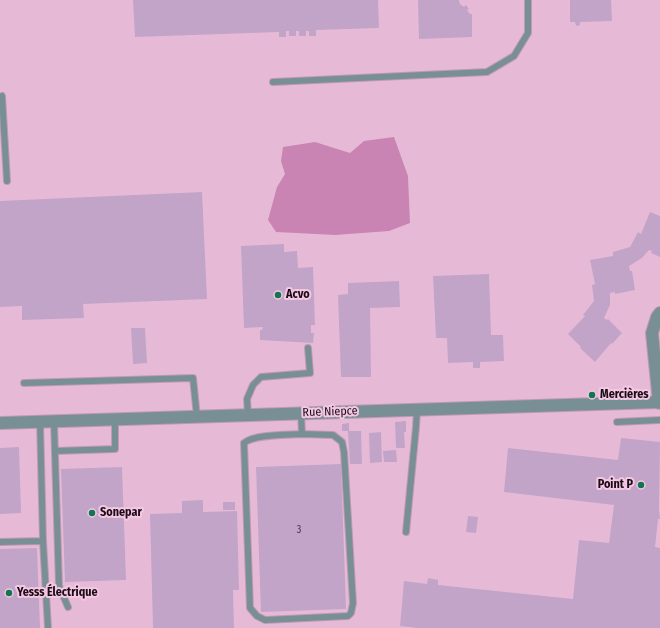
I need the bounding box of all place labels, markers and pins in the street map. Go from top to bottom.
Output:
place label: Acvo [286,288,310,302]
marker: Acvo [273,290,283,300]
place label: Mercières [600,388,649,402]
marker: Mercières [587,390,597,400]
place label: Point P [598,478,633,492]
marker: Point P [636,480,646,490]
place label: Sonepar [100,506,142,520]
marker: Sonepar [87,508,97,518]
place label: Yesss Électrique [17,586,98,600]
marker: Yesss Électrique [4,588,14,598]

